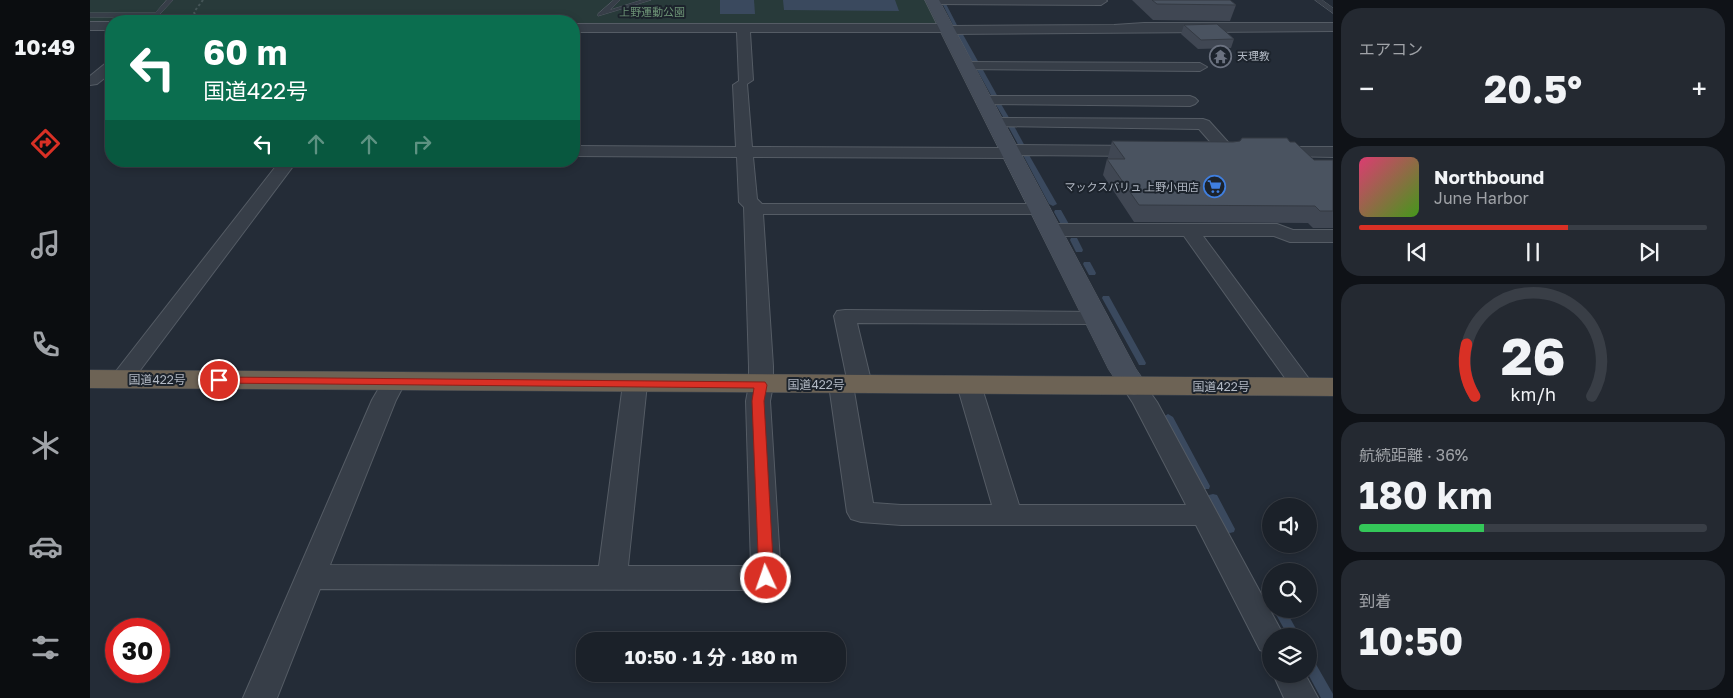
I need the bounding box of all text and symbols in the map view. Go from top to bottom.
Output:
park label: 上野運動公園 [619,5,685,18]
text: 60 m [203,31,287,73]
text: 10:49 [15,33,75,60]
icon: left [120,35,185,100]
text: エアコン [1359,39,1423,59]
temple icon: 天理教 [1209,44,1233,68]
place label: 天理教 [1237,49,1270,62]
text: 20.5° [1484,66,1582,111]
text: − [1359,72,1374,105]
text: + [1692,72,1707,105]
text: 国道422号 [203,77,308,104]
icon: directions [28,126,63,161]
icon: left [249,130,277,158]
icon: ahead [302,130,330,158]
icon: ahead [355,130,383,158]
icon: right [408,130,436,158]
text: Northbound [1434,165,1544,188]
supermarket icon: マックスバリュ 上野小田店 [1203,175,1227,199]
place label: マックスバリュ 上野小田店 [1065,180,1199,193]
text: June Harbor [1434,188,1529,208]
icon: music [28,227,63,262]
icon: previous [1403,238,1431,266]
icon: pause [1519,238,1547,266]
icon: next [1635,238,1663,266]
text: 26 [1501,324,1565,386]
icon: phone [28,327,63,362]
pin [198,359,240,401]
icon: arrive [205,366,233,394]
street label: 国道422号 [128,372,186,387]
street label: 国道422号 [787,377,845,392]
street label: 国道422号 [1192,379,1250,394]
text: km/h [1510,383,1556,405]
icon: climate [28,428,63,463]
text: 航続距離 · 36% [1359,445,1468,465]
text: 180 km [1359,472,1492,517]
map controls [1262,498,1317,683]
button: sound [1262,498,1317,553]
icon: car [28,529,63,564]
position arrow [739,551,791,603]
button: search [1262,563,1317,618]
text: 到着 [1359,591,1391,611]
speed limit sign: 30 [105,618,170,683]
text: 10:50 [1359,618,1463,663]
button: layers [1262,628,1317,683]
icon: filters [28,630,63,665]
text: 10:50 · 1 分 · 180 m [625,645,797,668]

